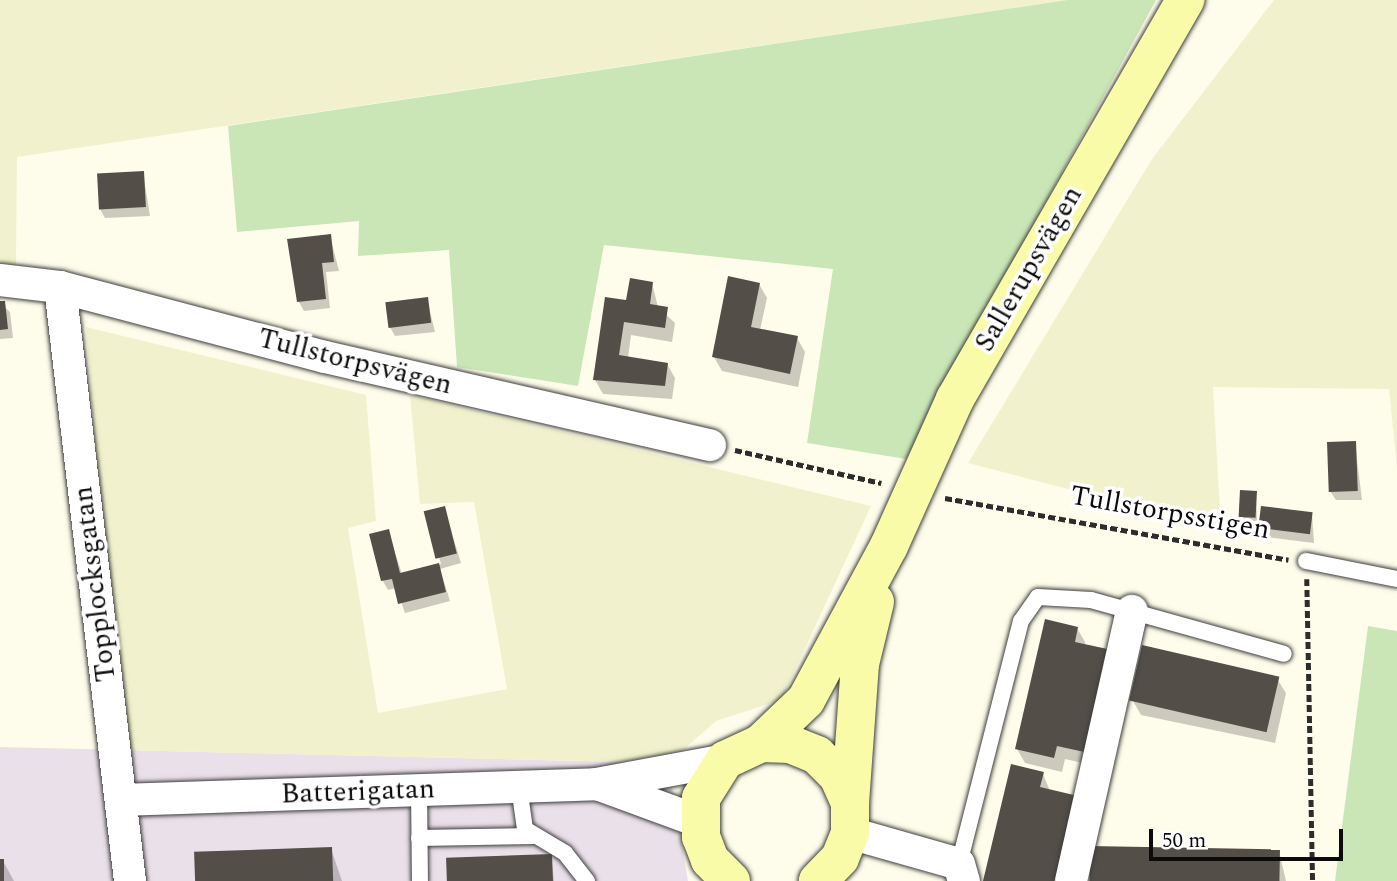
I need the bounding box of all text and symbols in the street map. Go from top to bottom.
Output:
street label: Sallerupsvägen [968,180,1090,358]
street label: Tullstorpsvägen [255,322,455,402]
street label: Tullstorpsstigen [1068,479,1272,547]
street label: Topplocksgatan [66,484,124,684]
street label: Batterigatan [280,773,436,811]
scale bar [1152,814,1346,858]
text: 50 m [1162,825,1206,857]

